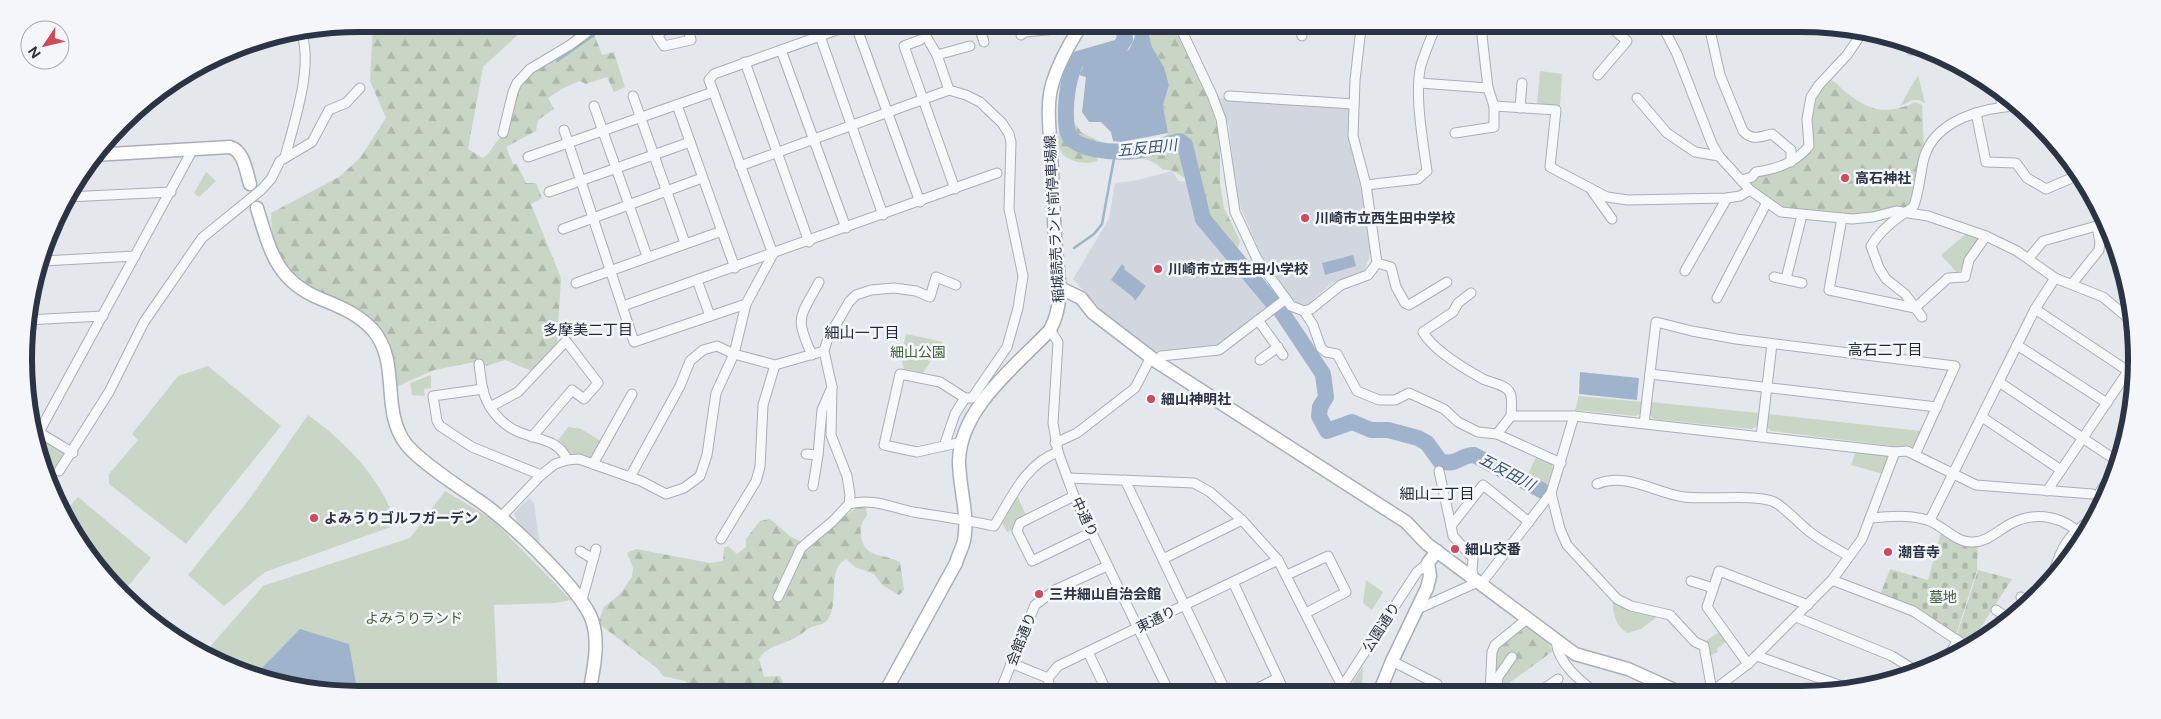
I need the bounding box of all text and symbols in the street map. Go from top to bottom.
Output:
north arrow [20,20,70,70]
text: N [25,43,45,61]
street label: 稲城読売ランド前停車場線 [1042,135,1067,303]
water label: 五反田川 [1116,136,1180,160]
place label: 高石神社 [1855,170,1911,187]
marker: 高石神社 [1839,172,1851,184]
place label: 川崎市立西生田中学校 [1315,210,1455,227]
marker: 川崎市立西生田中学校 [1299,212,1311,224]
place label: 川崎市立西生田小学校 [1168,261,1308,278]
marker: 川崎市立西生田小学校 [1152,263,1164,275]
district label: 多摩美二丁目 [543,321,633,339]
district label: 細山一丁目 [824,324,900,342]
district label: 高石二丁目 [1847,341,1923,359]
park label: 細山公園 [890,344,946,361]
place label: 細山神明社 [1161,391,1231,408]
marker: 細山神明社 [1145,393,1157,405]
water label: 五反田川 [1476,450,1539,495]
district label: 細山二丁目 [1399,485,1475,503]
street label: 中通り [1068,495,1101,540]
place label: よみうりゴルフガーデン [324,510,478,527]
marker: よみうりゴルフガーデン [308,512,320,524]
place label: 細山交番 [1465,541,1521,558]
marker: 細山交番 [1449,543,1461,555]
place label: 潮音寺 [1898,544,1940,561]
marker: 潮音寺 [1882,546,1894,558]
place label: 三井細山自治会館 [1049,586,1161,603]
marker: 三井細山自治会館 [1033,588,1045,600]
park label: 墓地 [1929,589,1957,606]
street label: 公園通り [1359,599,1404,655]
street label: 東通り [1134,603,1179,636]
park label: よみうりランド [365,610,463,627]
street label: 会館通り [1003,610,1040,668]

